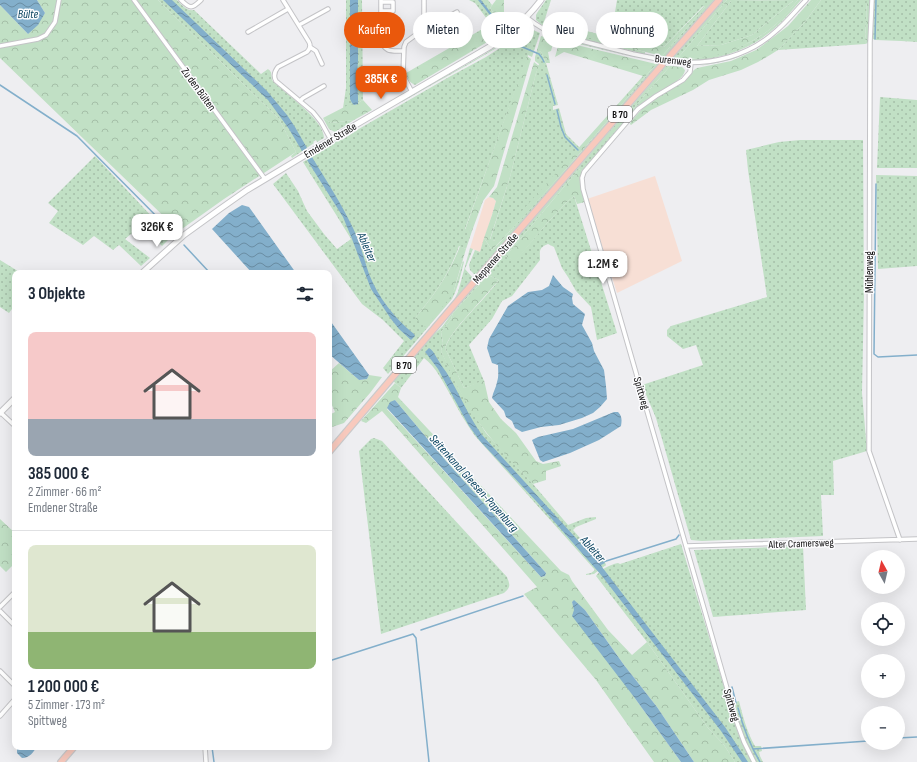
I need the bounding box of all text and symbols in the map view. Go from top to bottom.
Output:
water label: Bülte [18,7,39,22]
chip: Kaufen [344,12,405,48]
chip: Mieten [413,12,473,48]
chip: Filter [481,12,534,48]
chip: Neu [542,12,588,48]
chip: Wohnung [596,12,668,48]
street label: Burenweg [654,52,692,69]
street label: Zu den Bülten [179,65,219,114]
pin: 385K € [348,66,414,100]
text: 385K € [365,71,397,87]
road number: B 70 [608,106,632,122]
street label: Emdener Straße [302,120,359,161]
pin: 326K € [124,214,190,248]
text: 326K € [141,219,173,235]
water label: Ableiter [353,229,380,265]
street label: Meppener Straße [470,230,521,286]
street label: Mühlenweg [863,250,876,293]
pin: 1.2M € [570,251,636,285]
text: 1.2M € [587,256,619,272]
icon: filters [294,283,316,305]
text: 3 Objekte [28,284,85,304]
road number: B 70 [392,357,416,373]
icon: home [136,358,208,430]
street label: Spittweg [631,376,652,411]
water label: Seitenkanal Gleesen-Papenburg [426,431,521,535]
text: 385 000 € [28,464,89,484]
text: 2 Zimmer · 66 m² [28,484,101,500]
text: Emdener Straße [28,500,98,516]
water label: Ableiter [576,532,609,566]
street label: Alter Cramersweg [767,536,835,551]
north arrow [861,550,905,594]
map controls [861,550,905,750]
icon: home [136,571,208,643]
button: locate [861,602,905,646]
button: + [861,654,905,698]
text: 1 200 000 € [28,677,99,697]
street label: Spittweg [721,688,742,723]
text: 5 Zimmer · 173 m² [28,697,105,713]
button: − [861,706,905,750]
text: Spittweg [28,713,67,729]

